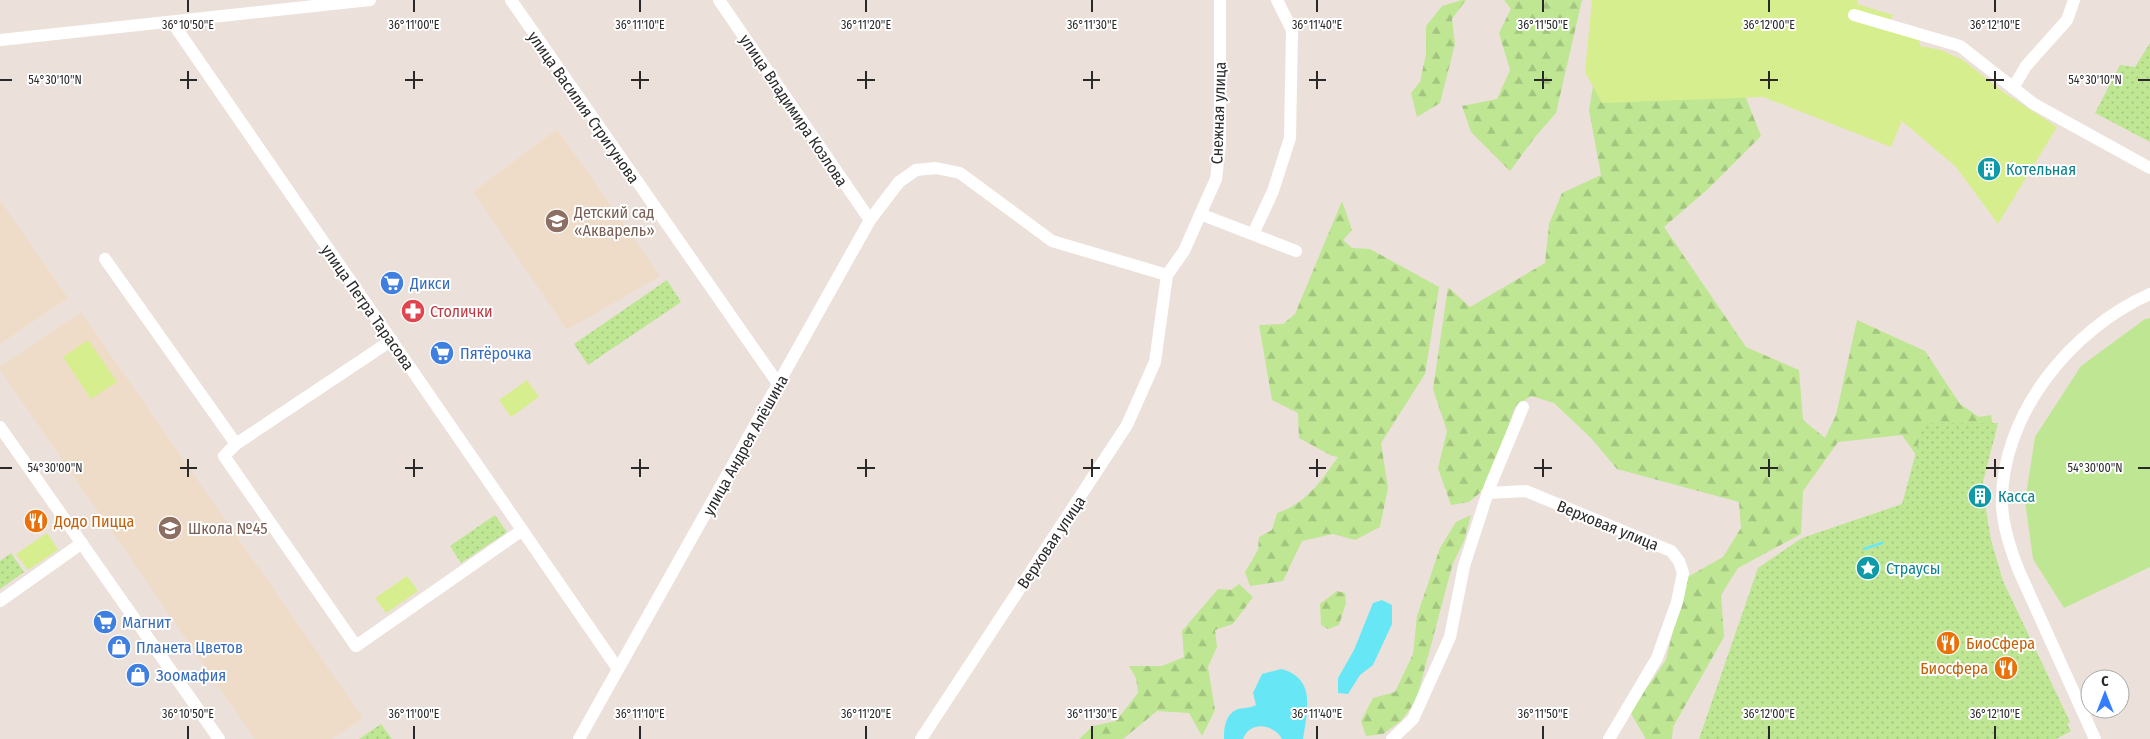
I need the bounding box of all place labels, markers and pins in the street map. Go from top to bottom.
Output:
building icon: Котельная [1976,156,2002,182]
place label: Котельная [2006,160,2076,179]
place label: Детский сад «Акварель» [573,203,655,240]
school or university icon: Детский сад «Акварель» [544,208,570,234]
supermarket icon: Дикси [379,270,405,296]
place label: Дикси [409,274,450,293]
pharmacy icon: Столички [400,298,426,324]
place label: Столички [430,302,492,321]
supermarket icon: Пятёрочка [429,340,455,366]
place label: Пятёрочка [460,344,532,363]
building icon: Касса [1967,483,1993,509]
place label: Касса [1998,487,2036,506]
restaurant icon: Додо Пицца [23,508,49,534]
place label: Додо Пицца [53,512,135,531]
school or university icon: Школа №45 [157,515,183,541]
place label: Школа №45 [188,519,268,538]
place icon: Страусы [1855,555,1881,581]
place label: Страусы [1886,559,1940,578]
supermarket icon: Магнит [92,609,118,635]
place label: Магнит [122,613,172,632]
restaurant icon: БиоСфера [1935,630,1961,656]
shop icon: Планета Цветов [106,634,132,660]
place label: БиоСфера [1966,634,2035,653]
place label: Планета Цветов [136,638,243,657]
restaurant icon: Биосфера [1993,655,2019,681]
place label: Биосфера [1920,659,1988,678]
shop icon: Зоомафия [125,662,151,688]
place label: Зоомафия [156,666,226,685]

